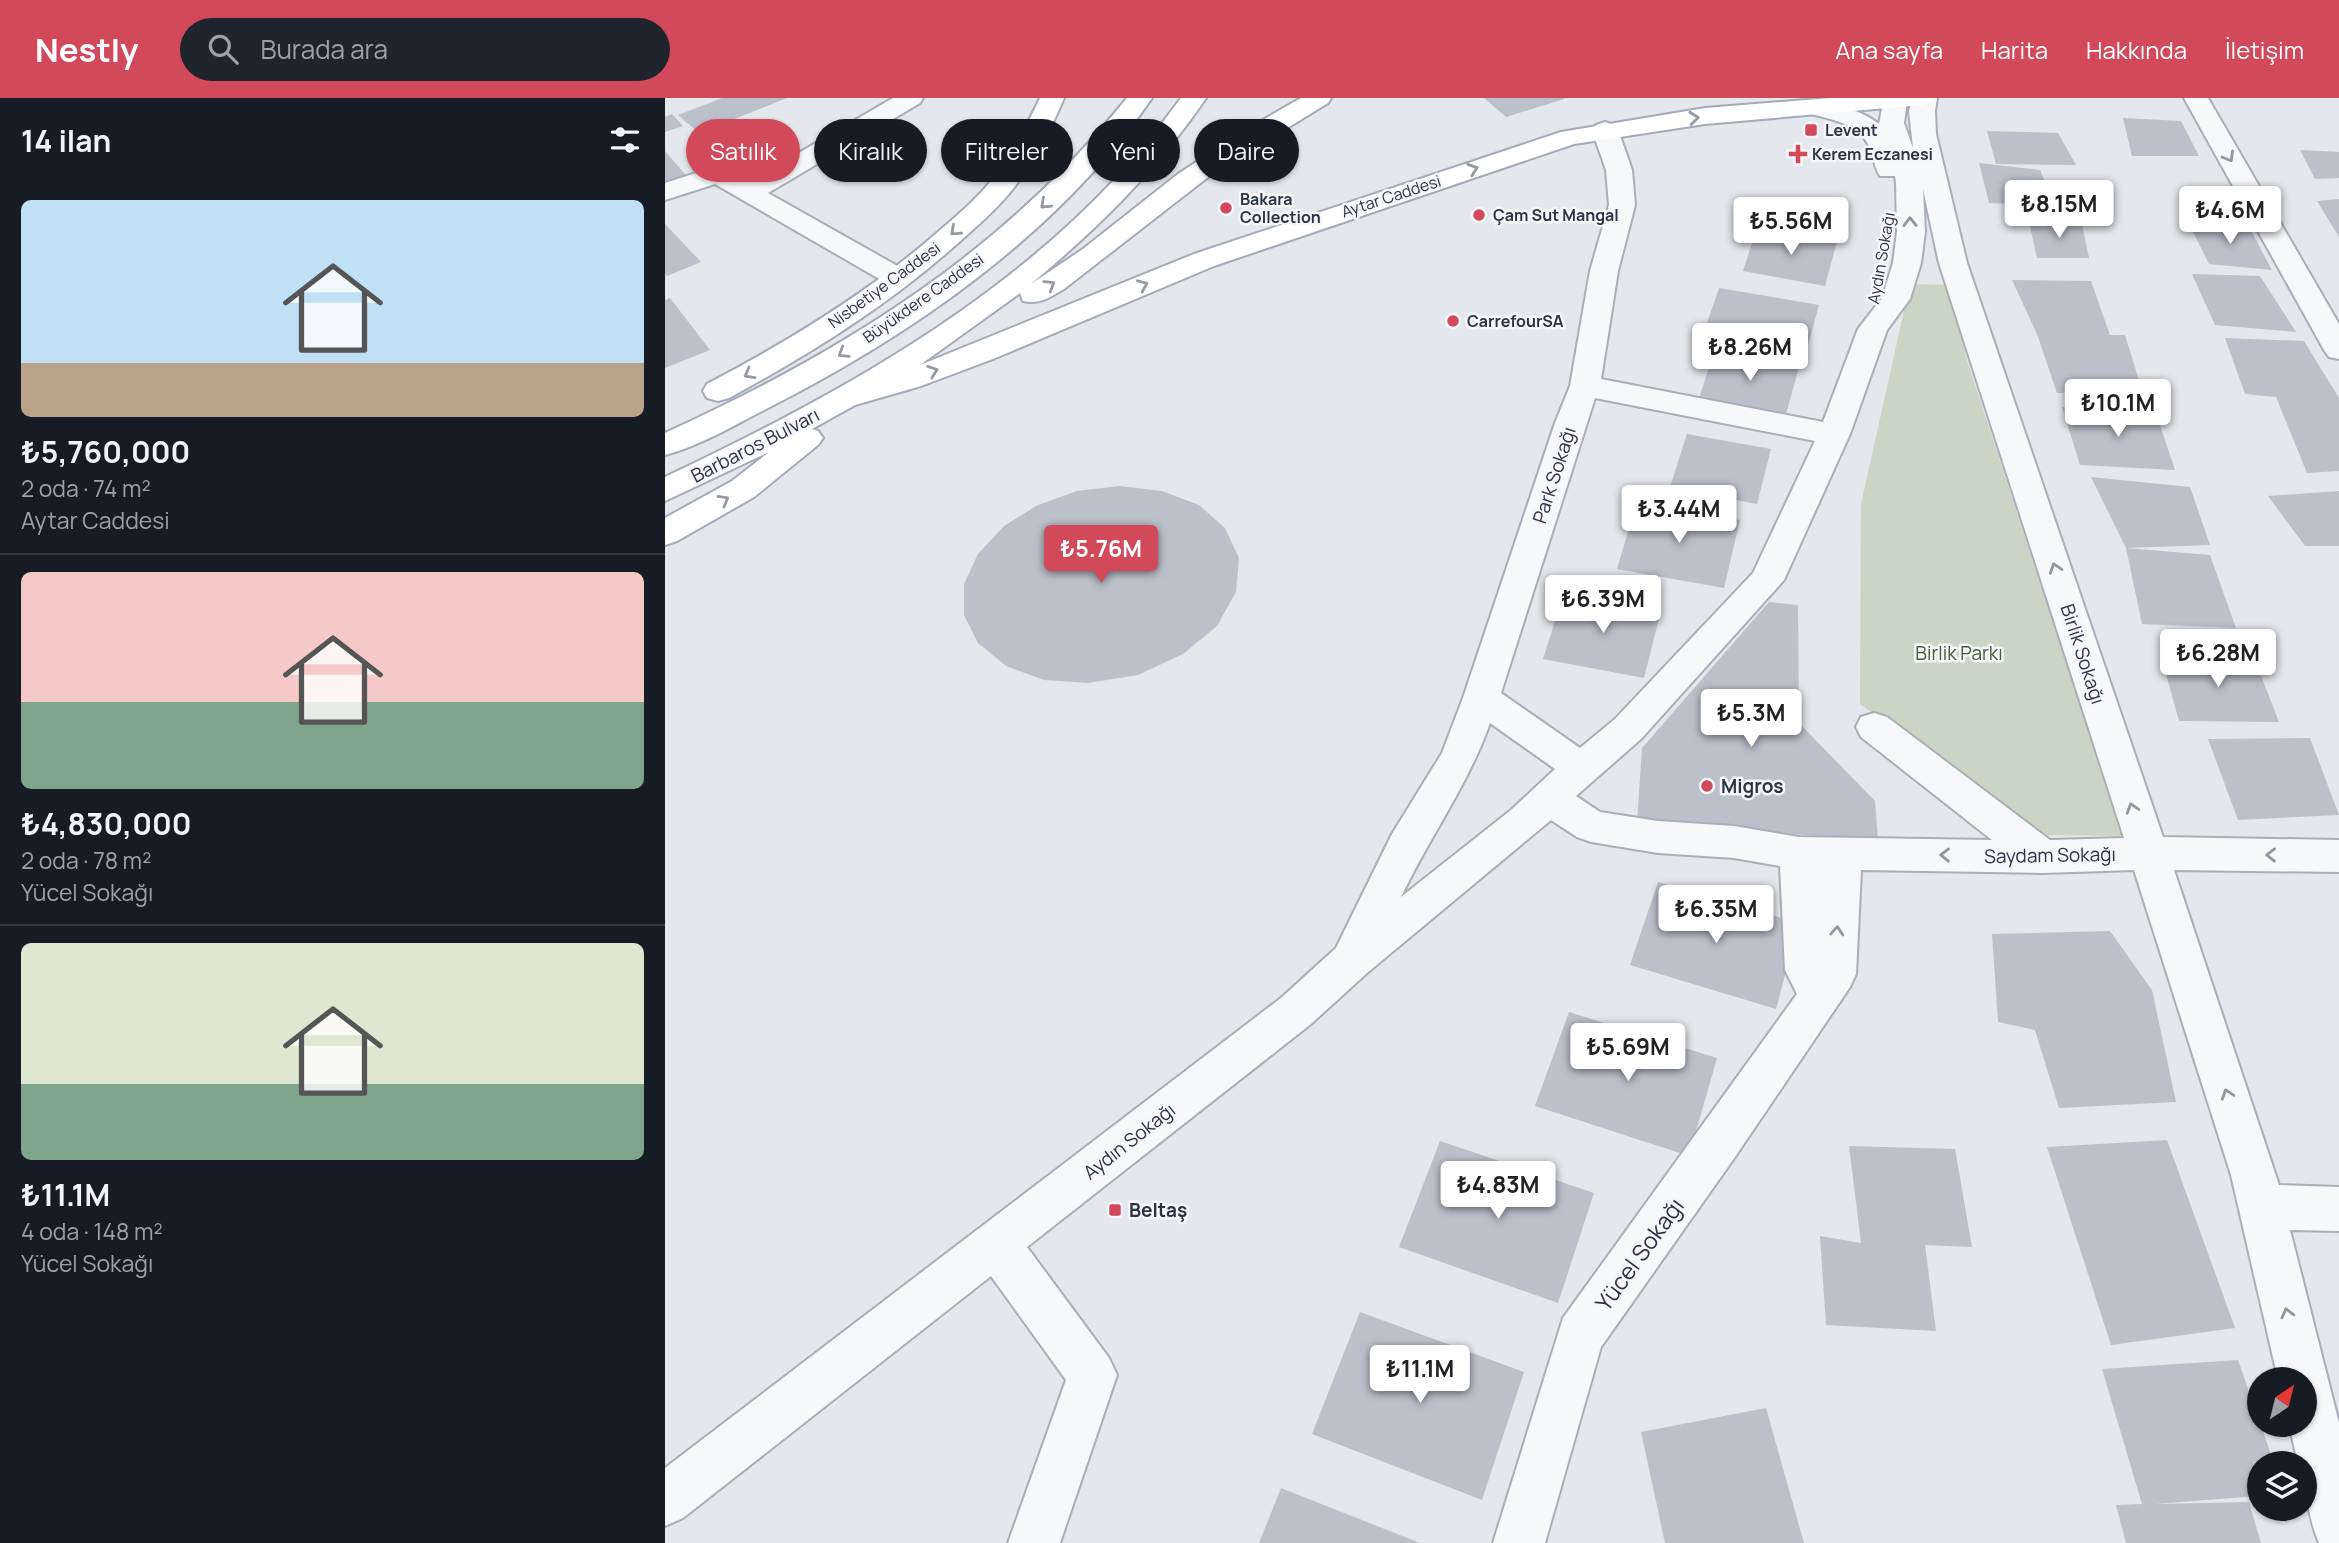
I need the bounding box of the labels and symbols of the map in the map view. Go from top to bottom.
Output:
one-way arrow [1688,110,1700,125]
place label: Levent [1825,119,1878,141]
marker: Levent [1803,122,1819,138]
place label: Kerem Eczanesi [1812,143,1933,165]
marker: Kerem Eczanesi [1790,146,1806,162]
one-way arrow [2221,150,2234,163]
one-way arrow [1467,163,1479,177]
street label: Aytar Caddesi [1338,170,1444,222]
pin: ₺8.15M [2002,180,2116,240]
pin: ₺4.6M [2181,186,2279,246]
place label: Bakara Collection [1240,188,1321,228]
one-way arrow [1040,195,1053,208]
pin: ₺5.56M [1734,198,1848,257]
marker: Bakara Collection [1218,200,1234,216]
place label: Çam Sut Mangal [1493,204,1619,226]
marker: Çam Sut Mangal [1471,207,1487,223]
street label: Aydın Sokağı [1862,210,1900,306]
one-way arrow [1902,216,1918,226]
one-way arrow [950,223,963,235]
street label: Nisbetiye Caddesi [824,237,944,333]
street label: Büyükdere Caddesi [858,248,988,348]
one-way arrow [1136,279,1148,293]
one-way arrow [1043,280,1056,293]
place label: CarrefourSA [1467,310,1564,332]
marker: CarrefourSA [1445,313,1461,329]
pin: ₺8.26M [1693,324,1807,383]
one-way arrow [837,344,850,357]
one-way arrow [926,365,938,379]
one-way arrow [744,366,756,379]
pin: ₺10.1M [2061,380,2175,439]
street label: Barbaros Bulvarı [686,401,824,489]
street label: Park Sokağı [1526,423,1582,527]
pin: ₺3.44M [1622,486,1736,545]
one-way arrow [717,495,730,508]
pin: ₺5.76M [1044,526,1158,585]
one-way arrow [2048,562,2063,574]
pin: ₺6.39M [1546,575,1660,635]
street label: Birlik Sokağı [2055,601,2111,707]
pin: ₺6.28M [2161,630,2275,689]
park label: Birlik Parkı [1915,640,2003,666]
pin: ₺5.3M [1702,690,1800,749]
place label: Migros [1721,773,1783,799]
marker: Migros [1699,778,1715,794]
one-way arrow [2126,802,2141,814]
street label: Saydam Sokağı [1984,841,2116,869]
one-way arrow [1940,848,1951,863]
one-way arrow [2265,848,2276,863]
pin: ₺6.35M [1659,886,1773,945]
one-way arrow [1829,925,1844,936]
pin: ₺5.69M [1571,1024,1685,1083]
one-way arrow [2221,1088,2235,1100]
street label: Aydın Sokağı [1078,1097,1180,1185]
pin: ₺4.83M [1441,1162,1555,1221]
street label: Yücel Sokağı [1587,1191,1691,1317]
place label: Beltaş [1129,1197,1187,1223]
marker: Beltaş [1107,1202,1123,1218]
one-way arrow [2281,1307,2295,1319]
pin: ₺11.1M [1363,1346,1477,1405]
north arrow [2247,1367,2317,1437]

